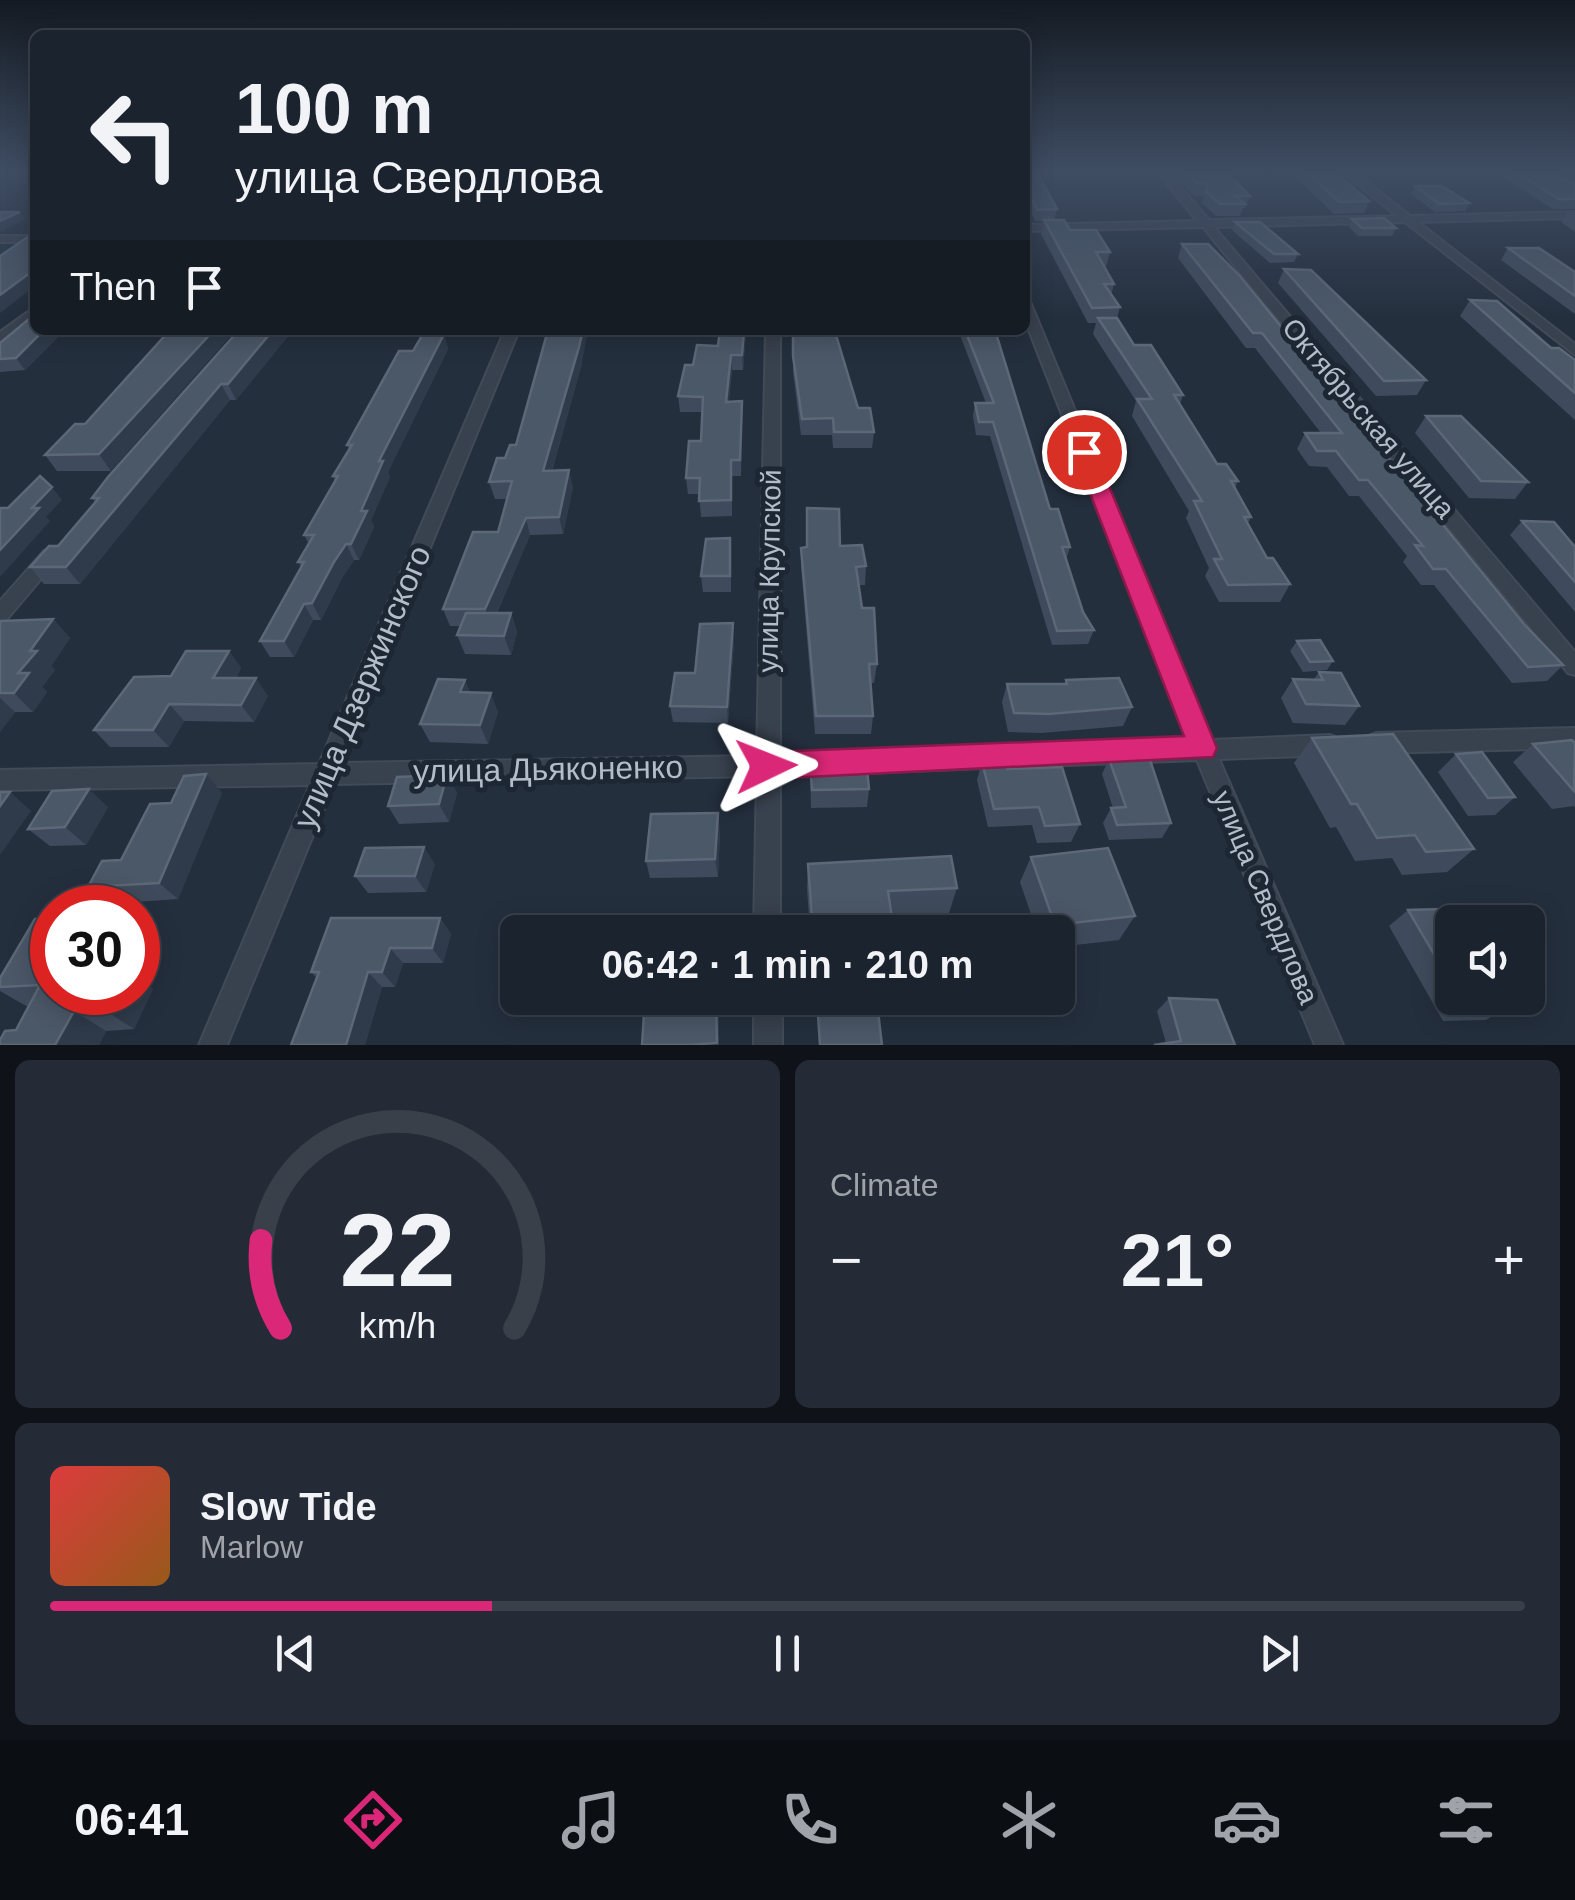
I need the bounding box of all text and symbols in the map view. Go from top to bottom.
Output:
icon: left [70,70,200,200]
text: 100 m [235,70,433,148]
text: улица Свердлова [235,152,603,203]
icon: arrive [177,260,232,315]
text: Then [70,266,157,308]
street label: Октябрьская улица [1276,312,1461,525]
pin [1042,410,1127,495]
icon: arrive [1057,425,1112,480]
street label: улица Крупской [752,469,787,673]
street label: улица Дзержинского [286,540,438,834]
position arrow [714,714,818,818]
street label: улица Дьяконенко [413,749,683,789]
street label: улица Свердлова [1207,786,1325,1009]
speed limit sign: 30 [30,885,160,1015]
map controls [1435,905,1545,1015]
button: sound [1435,905,1545,1015]
text: 06:42 · 1 min · 210 m [602,944,973,986]
text: Climate [830,1167,938,1203]
text: 22 [340,1192,455,1308]
text: 21° [1121,1218,1234,1302]
text: − [830,1229,862,1291]
text: + [1493,1229,1525,1291]
text: km/h [359,1306,436,1346]
text: Slow Tide [200,1486,377,1528]
text: Marlow [200,1529,303,1565]
icon: previous [268,1626,323,1681]
icon: pause [760,1626,815,1681]
icon: next [1252,1626,1307,1681]
icon: directions [338,1785,408,1855]
icon: music [556,1785,626,1855]
icon: phone [775,1785,845,1855]
icon: climate [994,1785,1064,1855]
icon: car [1212,1785,1282,1855]
icon: filters [1431,1785,1501,1855]
text: 06:41 [74,1794,189,1845]

